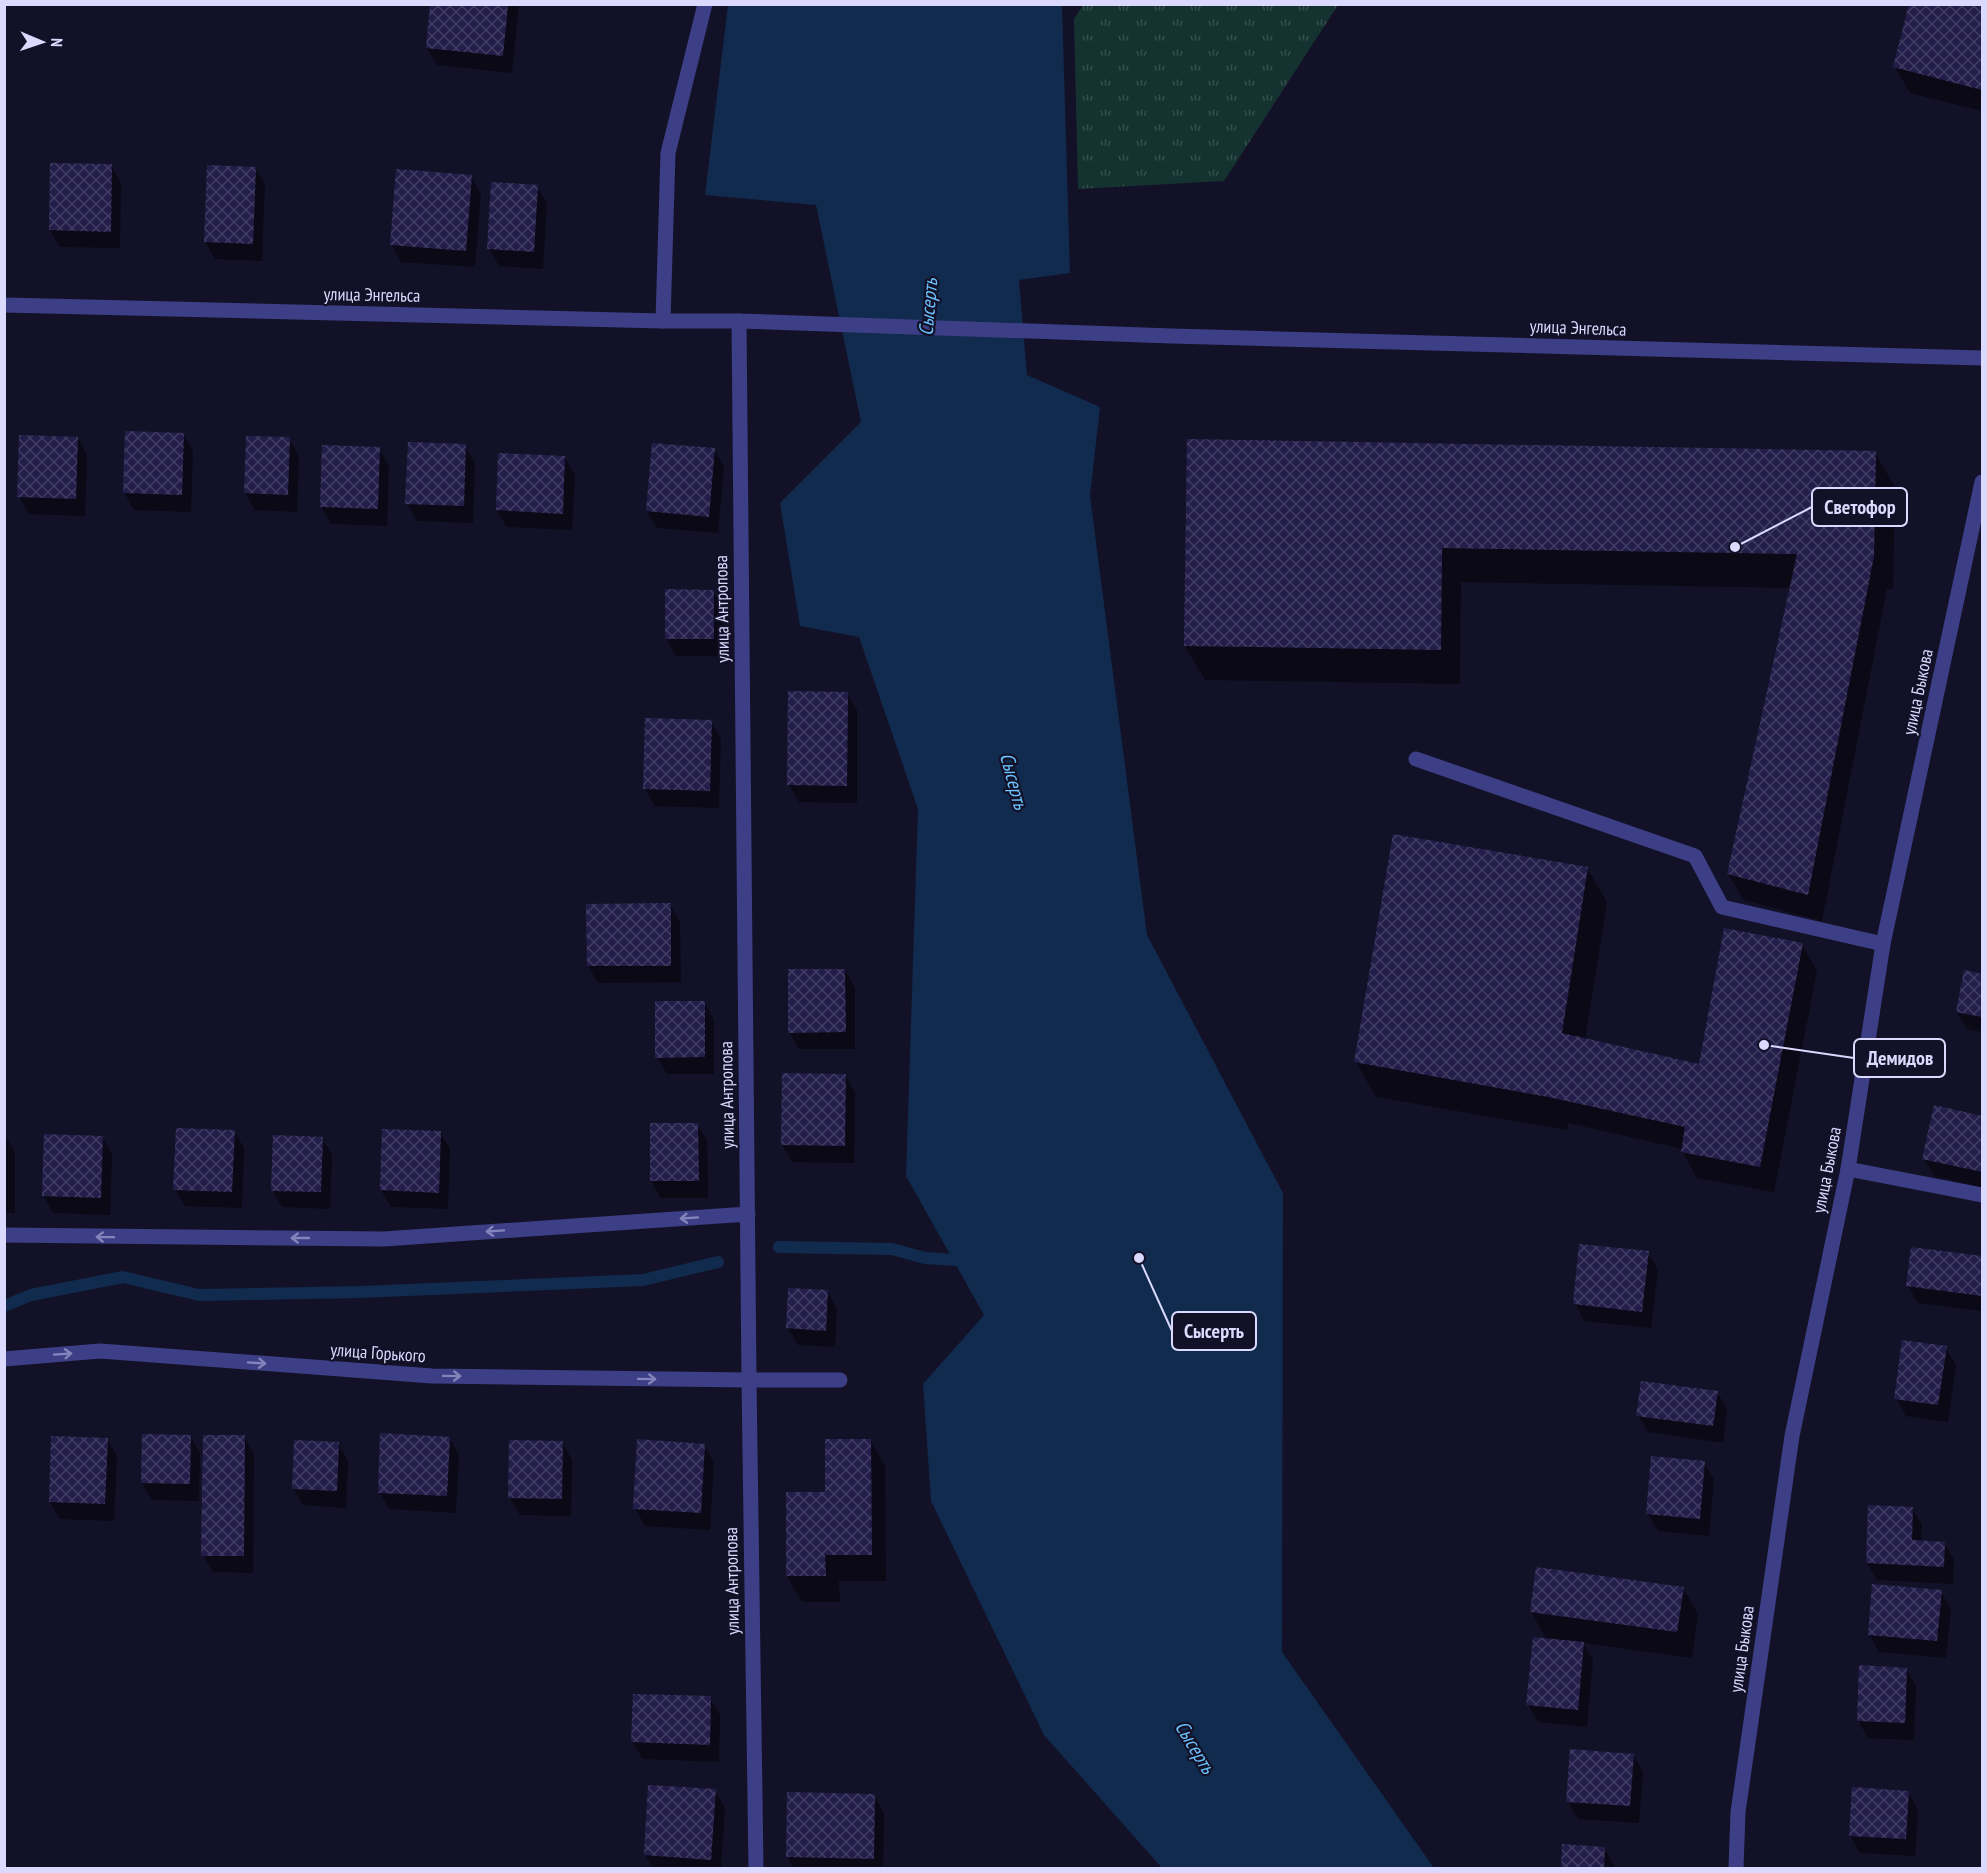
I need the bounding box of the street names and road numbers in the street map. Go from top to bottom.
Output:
street label: улица Энгельса [323,282,421,307]
street label: улица Энгельса [1529,314,1627,341]
street label: улица Антропова [709,555,734,663]
street label: улица Быкова [1897,647,1938,737]
street label: улица Антропова [714,1041,739,1149]
street label: улица Быкова [1807,1125,1846,1215]
street label: улица Горького [330,1338,427,1367]
street label: улица Антропова [719,1527,744,1635]
street label: улица Быкова [1724,1604,1759,1694]

